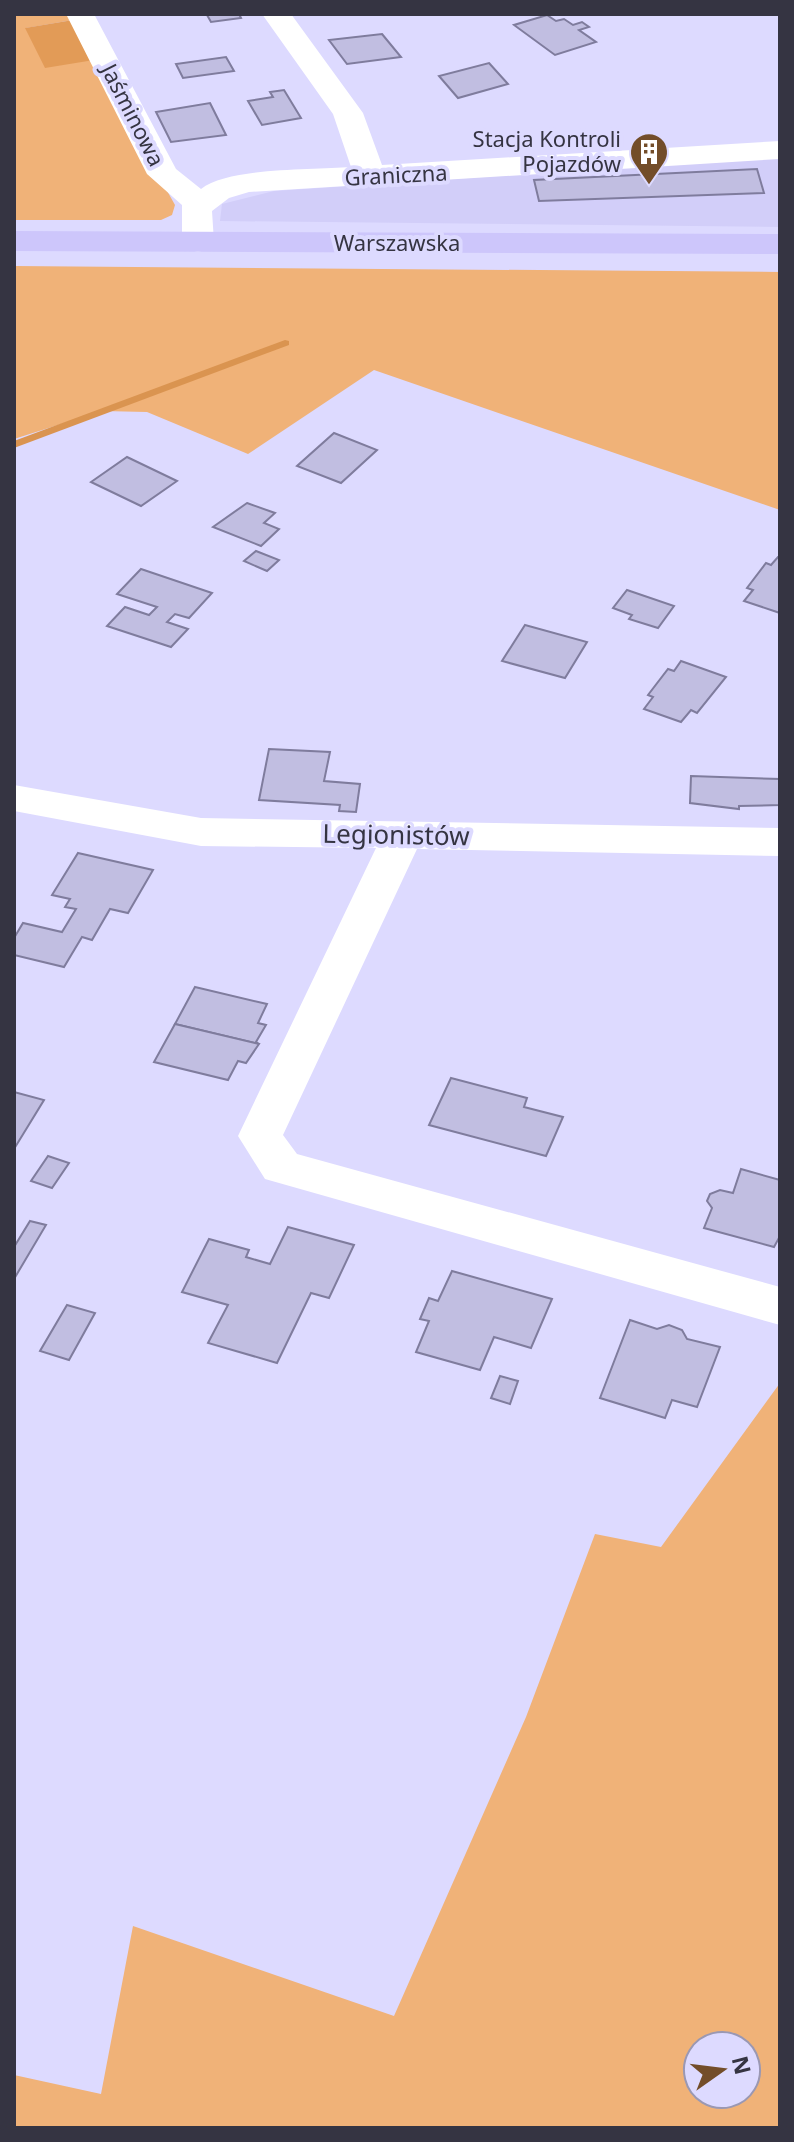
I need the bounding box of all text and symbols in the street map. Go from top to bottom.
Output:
street label: Jaśminowa [94,56,173,171]
place label: Stacja Kontroli Pojazdów [473,123,622,178]
building icon: Stacja Kontroli Pojazdów [628,131,670,186]
street label: Graniczna [344,156,448,192]
street label: Warszawska [334,227,460,257]
street label: Legionistów [322,815,470,853]
north arrow [682,2030,762,2110]
text: N [726,2053,759,2077]

